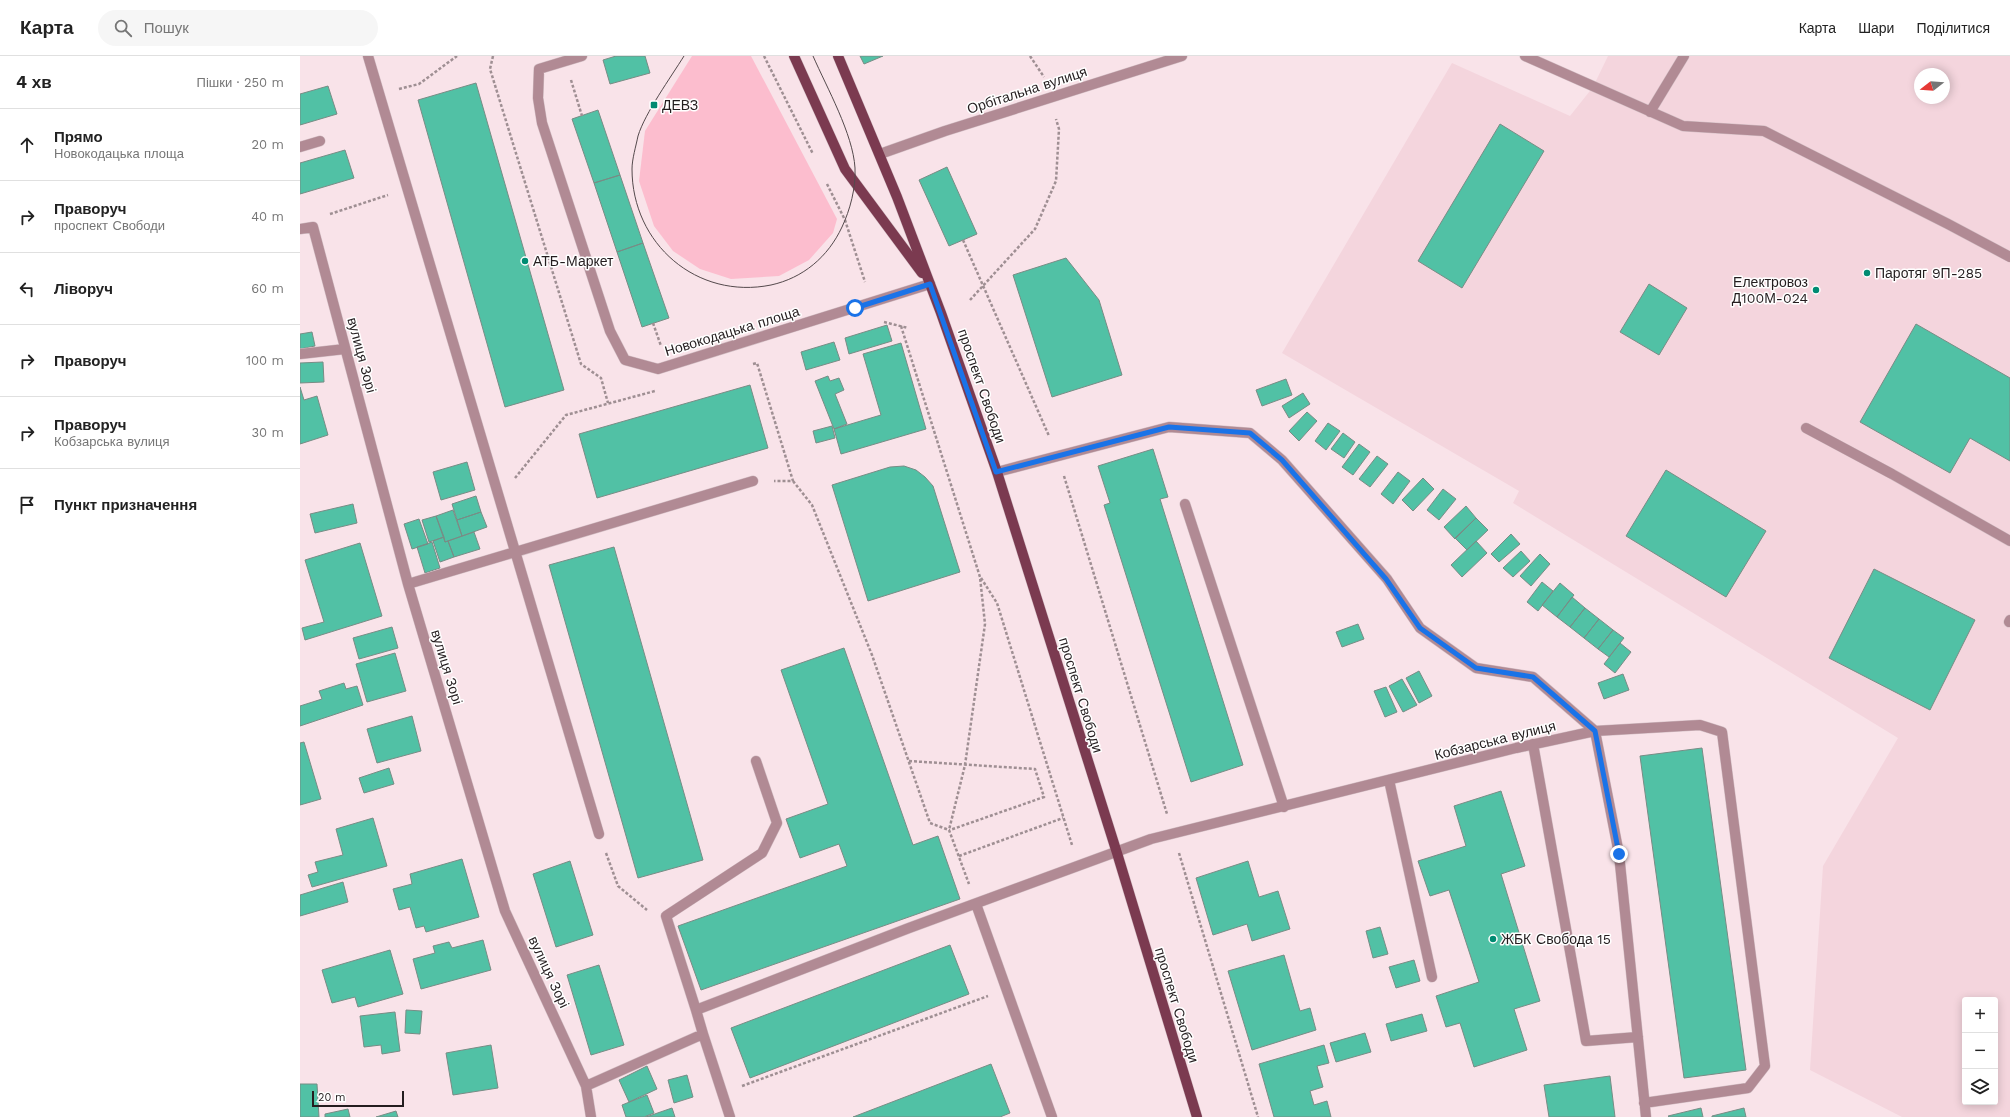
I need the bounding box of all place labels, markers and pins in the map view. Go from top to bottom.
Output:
place label: ДЕВЗ [662,97,698,113]
marker: ДЕВЗ [649,100,659,110]
place label: АТБ-Маркет [533,253,614,269]
marker: АТБ-Маркет [520,256,530,266]
place label: Паротяг 9П-285 [1875,265,1982,281]
marker: Паротяг 9П-285 [1862,268,1872,278]
place label: Електровоз Д100М-024 [1732,274,1808,306]
marker: Електровоз Д100М-024 [1811,285,1821,295]
place label: ЖБК Свобода 15 [1501,931,1611,947]
marker: ЖБК Свобода 15 [1488,934,1498,944]

